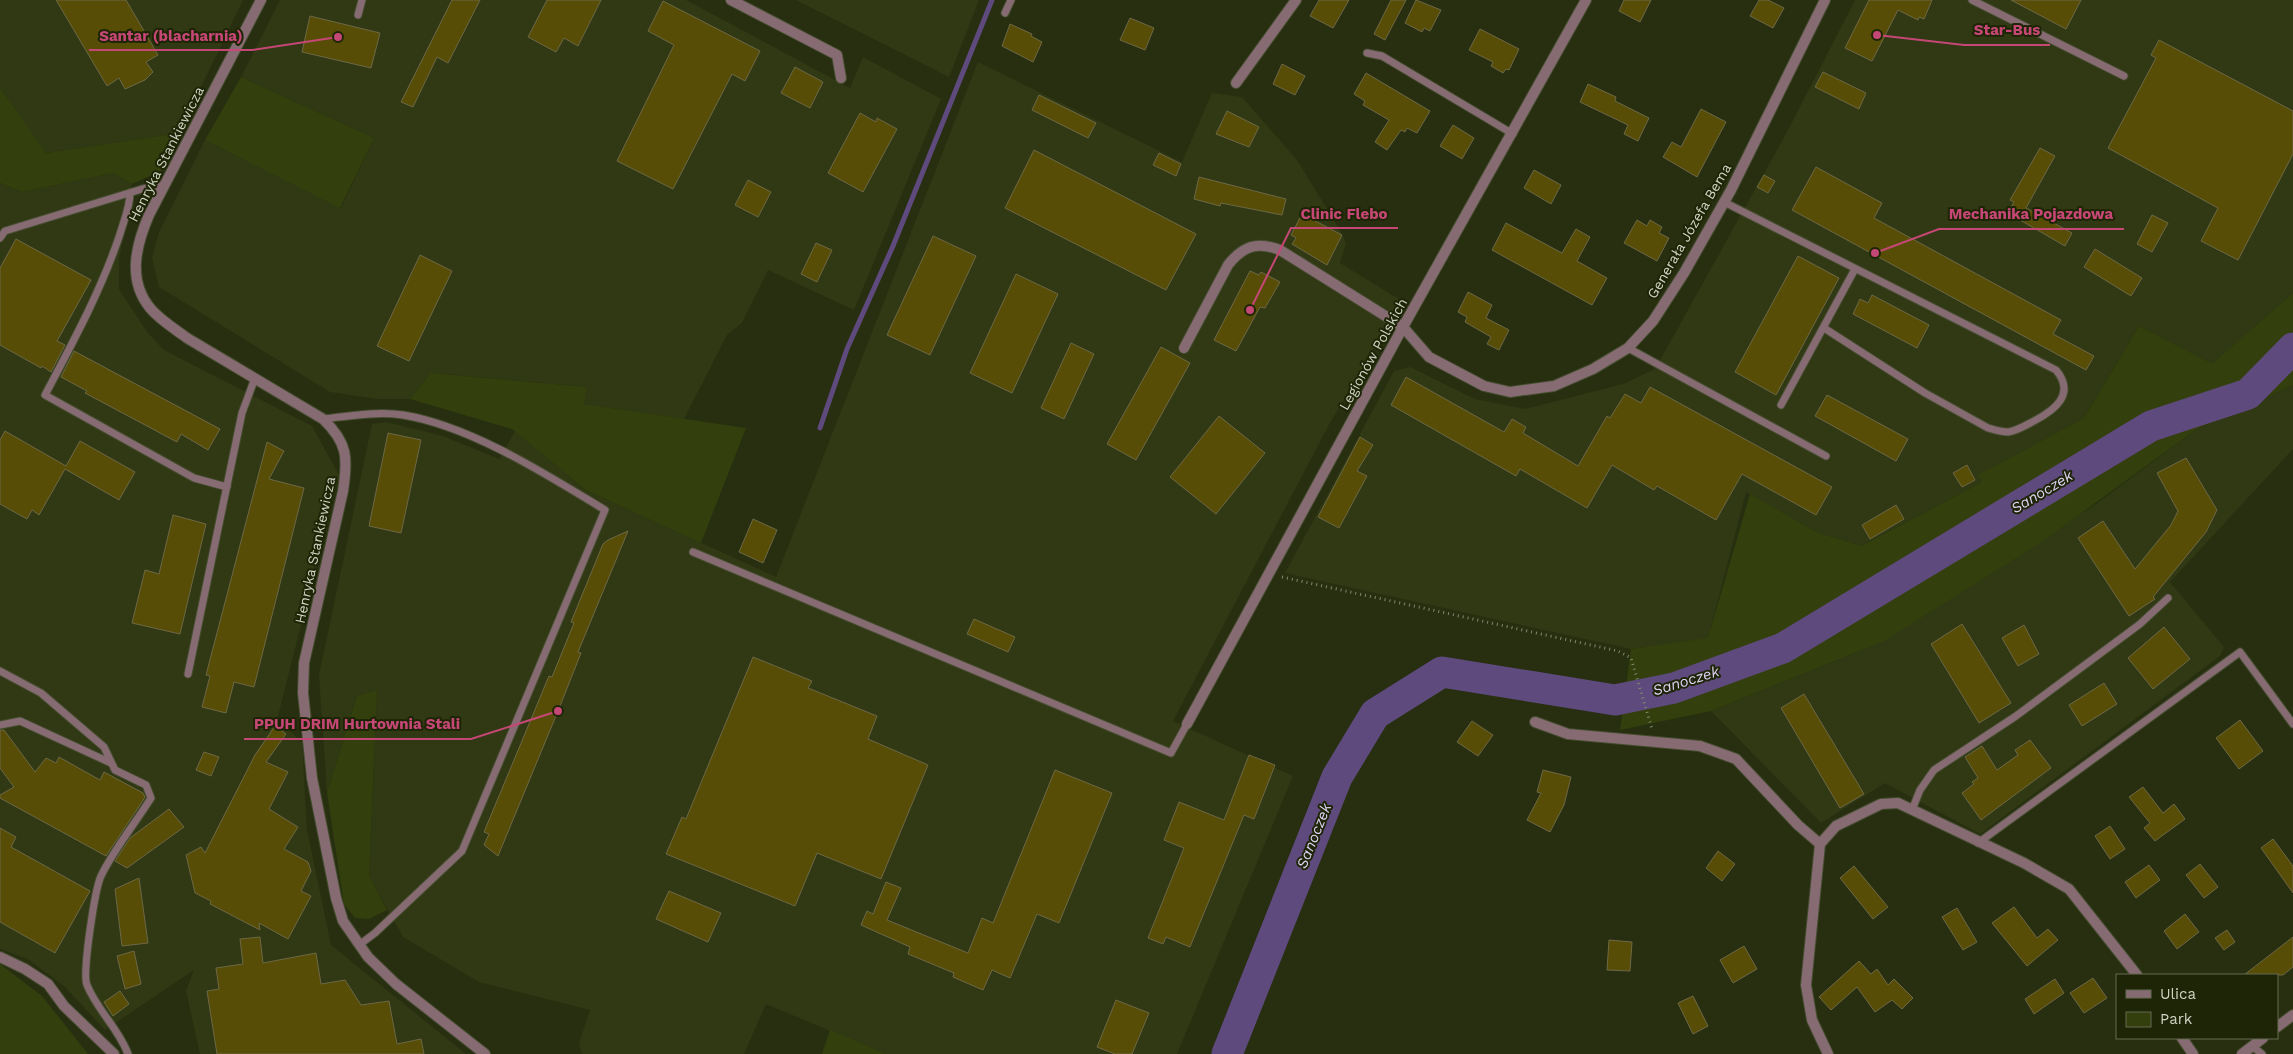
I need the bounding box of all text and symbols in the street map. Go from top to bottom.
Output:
callout: Star-Bus [1964,15,2050,45]
callout: Santar (blacharnia) [89,20,252,50]
text: Star-Bus [1974,21,2040,39]
text: Santar (blacharnia) [99,27,243,45]
street label: Henryka Stankiewicza [125,84,207,224]
street label: Generała Józefa Bema [1644,161,1734,301]
callout: Clinic Flebo [1291,198,1398,228]
callout: Mechanika Pojazdowa [1939,199,2124,229]
text: Clinic Flebo [1300,205,1388,223]
text: Mechanika Pojazdowa [1949,205,2113,223]
street label: Legionów Polskich [1336,295,1410,413]
water label: Sanoczek [2008,466,2077,517]
street label: Henryka Stankiewicza [292,475,338,625]
water label: Sanoczek [1650,662,1722,700]
callout: PPUH DRIM Hurtownia Stali [244,709,471,739]
text: PPUH DRIM Hurtownia Stali [254,715,460,733]
water label: Sanoczek [1293,800,1336,871]
legend [2116,974,2278,1039]
text: Ulica [2160,985,2197,1003]
text: Park [2160,1010,2193,1028]

